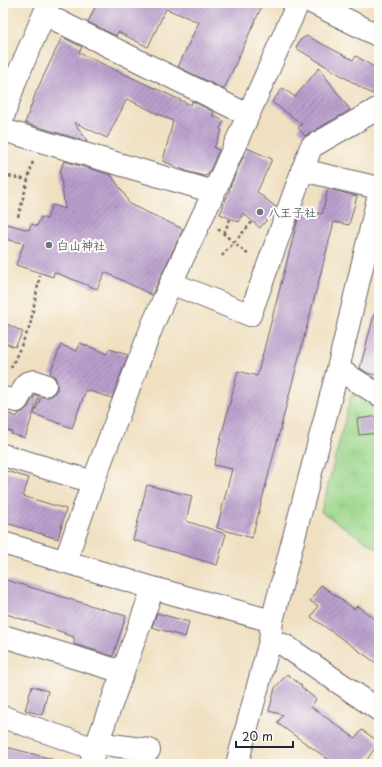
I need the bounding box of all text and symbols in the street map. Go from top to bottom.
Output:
place label: 八王子社 [268,203,316,221]
marker: 八王子社 [255,207,265,217]
place label: 白山神社 [57,236,105,254]
marker: 白山神社 [44,240,54,250]
scale bar [236,723,293,749]
text: 20 m [242,727,273,745]

